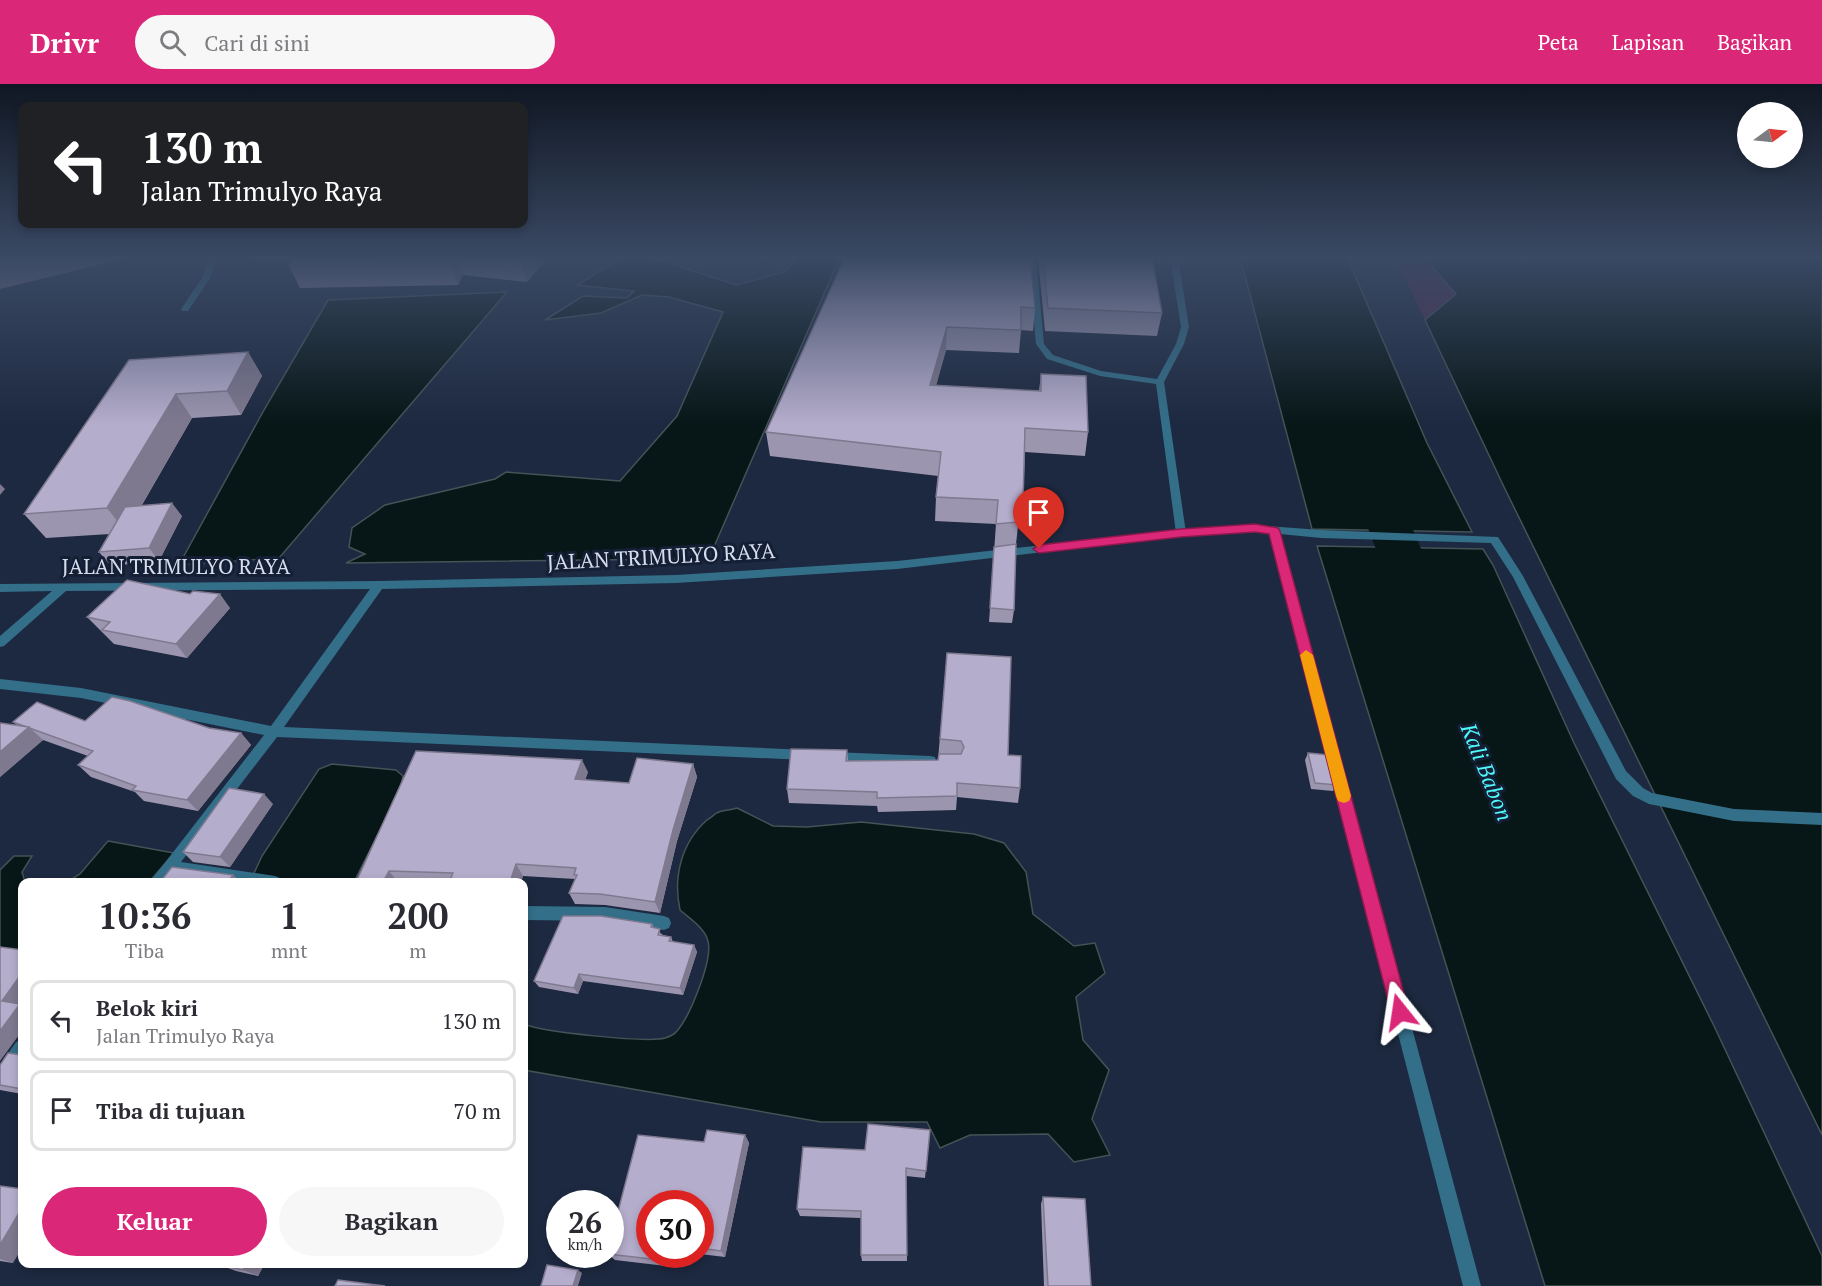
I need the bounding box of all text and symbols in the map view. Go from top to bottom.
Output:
search box [135,15,555,69]
text: Drivr [30,24,99,61]
icon: search [156,26,189,59]
text: Cari di sini [204,28,310,57]
text: Peta [1538,28,1579,56]
text: Lapisan [1612,28,1684,56]
text: Bagikan [1717,28,1792,56]
north arrow [1737,102,1803,168]
map controls [1737,102,1803,168]
text: 130 m [141,119,262,175]
icon: left [42,126,120,204]
text: Jalan Trimulyo Raya [141,173,382,209]
pin [1013,487,1064,549]
icon: arrive [1022,496,1055,529]
street label: JALAN TRIMULYO RAYA [546,536,776,576]
street label: JALAN TRIMULYO RAYA [62,552,291,580]
water label: Kali Babon [1454,718,1520,825]
text: 10:36 [98,892,191,939]
text: 1 [279,892,300,939]
text: 200 [387,892,448,939]
text: Tiba [125,937,164,964]
text: mnt [271,937,308,964]
text: m [409,937,426,964]
position arrow [1368,980,1432,1044]
text: Belok kiri [96,993,198,1022]
icon: left [45,1004,78,1037]
text: 130 m [441,1006,501,1035]
text: Jalan Trimulyo Raya [96,1022,275,1049]
icon: arrive [45,1094,78,1127]
text: Tiba di tujuan [96,1096,245,1125]
text: 70 m [453,1096,501,1125]
button: Keluar [42,1187,267,1256]
button: Bagikan [279,1187,504,1256]
speed limit sign: 30 [636,1190,714,1268]
text: 26 [568,1202,602,1242]
text: km/h [568,1234,602,1254]

